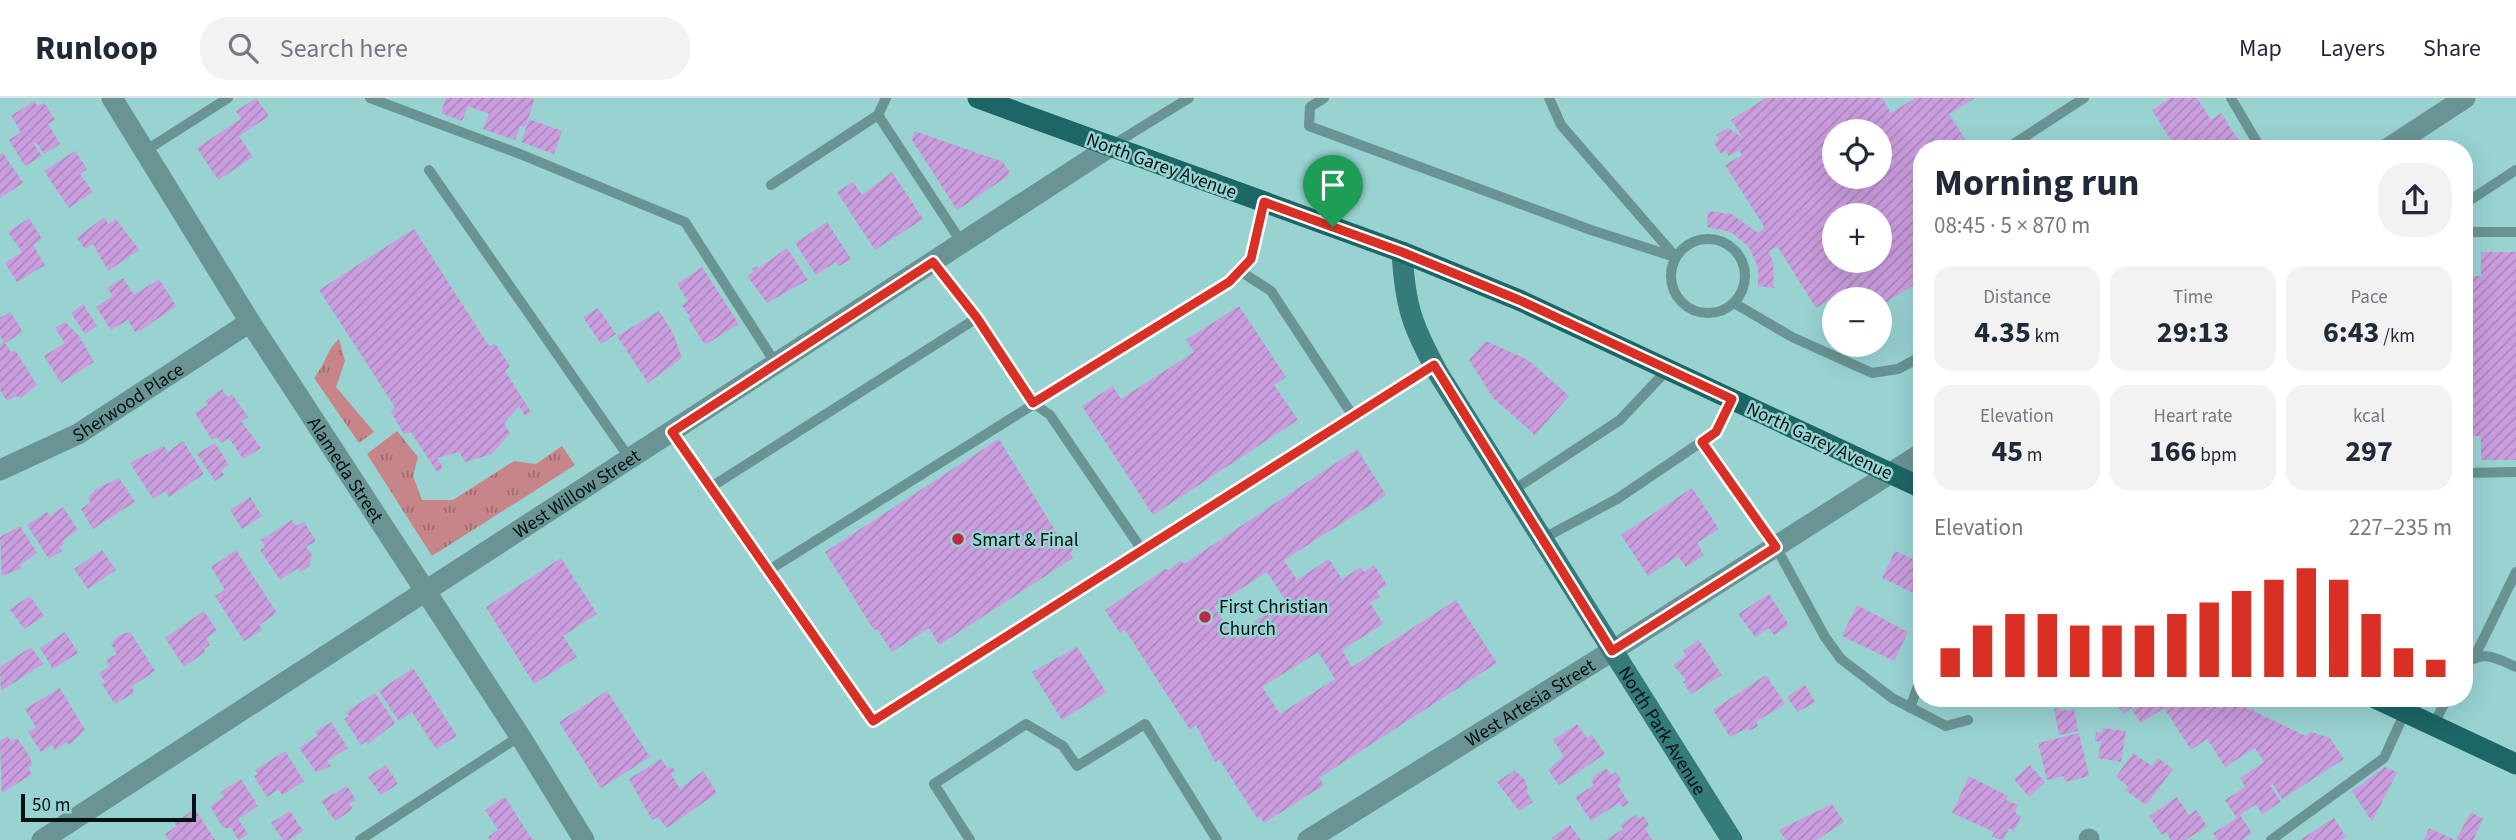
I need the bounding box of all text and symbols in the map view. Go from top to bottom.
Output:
search box [200,17,690,80]
text: Runloop [35,25,158,72]
icon: search [224,29,262,67]
text: Search here [280,30,408,67]
text: Map [2239,31,2282,66]
text: Layers [2320,31,2385,66]
text: Share [2423,31,2481,66]
map controls [1822,119,1892,357]
button: locate [1822,119,1892,189]
street label: North Garey Avenue [1083,127,1240,206]
pin [1303,155,1363,227]
text: Morning run [1934,156,2139,210]
button: share [2378,163,2452,237]
icon: arrive [1314,166,1352,204]
button: + [1822,203,1892,273]
text: 08:45 · 5 × 870 m [1934,209,2090,242]
text: Distance [1983,284,2051,311]
text: Time [2173,284,2213,311]
text: Pace [2350,284,2388,311]
button: − [1822,287,1892,357]
text: 4.35 [1974,311,2031,354]
text: 29:13 [2157,311,2229,354]
text: 6:43 [2323,311,2379,354]
text: km [2031,323,2060,350]
text: /km [2379,323,2415,350]
street label: Sherwood Place [68,357,190,450]
street label: North Garey Avenue [1742,396,1897,487]
text: Elevation [1980,403,2054,430]
text: Heart rate [2154,403,2233,430]
text: kcal [2353,403,2385,430]
street label: Alameda Street [300,412,390,529]
text: 45 [1991,430,2023,473]
text: 166 [2149,430,2196,473]
text: 297 [2345,430,2393,473]
text: m [2023,442,2043,469]
text: bpm [2196,442,2237,469]
street label: West Willow Street [508,443,647,546]
text: Elevation [1934,511,2024,544]
text: 227–235 m [2349,511,2452,544]
place label: Smart & Final [972,527,1079,554]
marker: Smart & Final [950,531,966,547]
place label: First Christian Church [1219,594,1329,643]
marker: First Christian Church [1197,609,1213,625]
street label: West Artesia Street [1460,653,1601,754]
street label: North Park Avenue [1611,661,1712,801]
scale bar [21,791,196,823]
text: 50 m [32,792,70,819]

